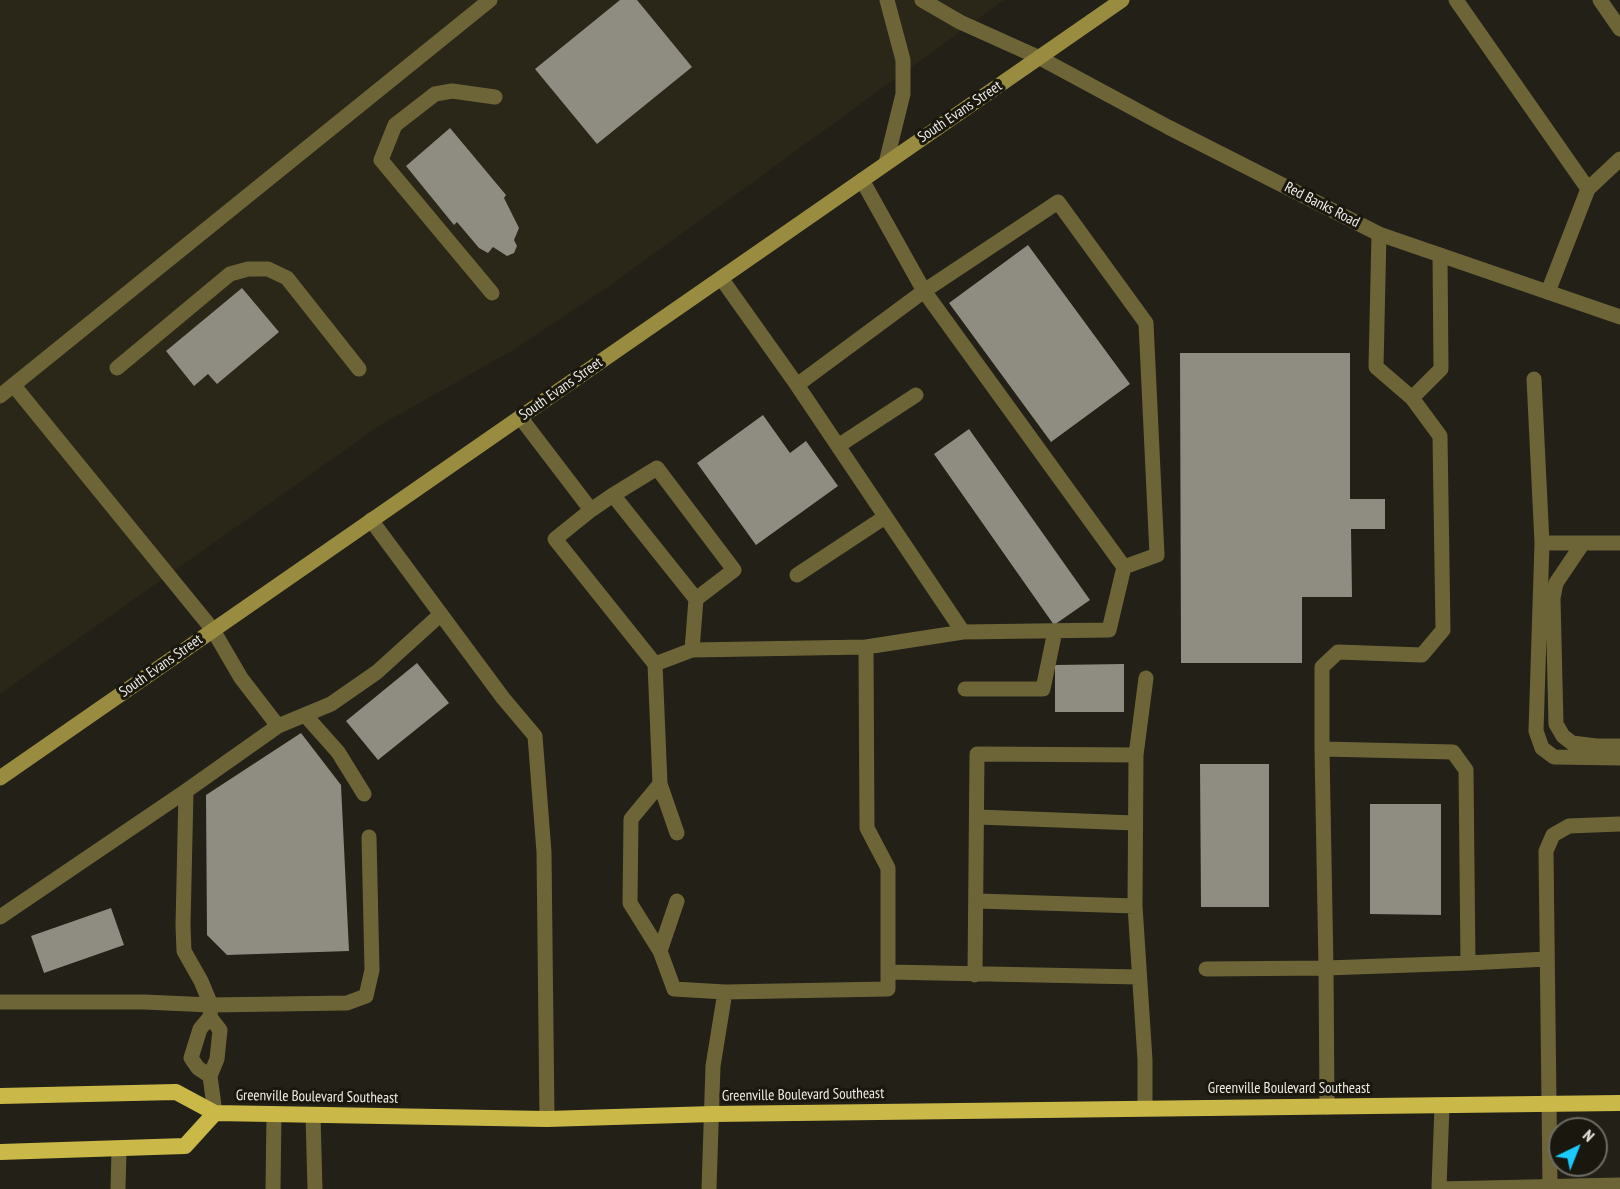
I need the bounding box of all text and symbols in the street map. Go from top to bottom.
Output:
street label: South Evans Street [915,77,1005,147]
street label: Red Banks Road [1281,178,1363,232]
street label: South Evans Street [516,354,606,424]
street label: South Evans Street [116,631,206,701]
street label: Greenville Boulevard Southeast [1208,1080,1370,1098]
street label: Greenville Boulevard Southeast [722,1085,884,1105]
street label: Greenville Boulevard Southeast [236,1087,398,1107]
north arrow [1548,1117,1608,1177]
text: N [1579,1125,1599,1146]

